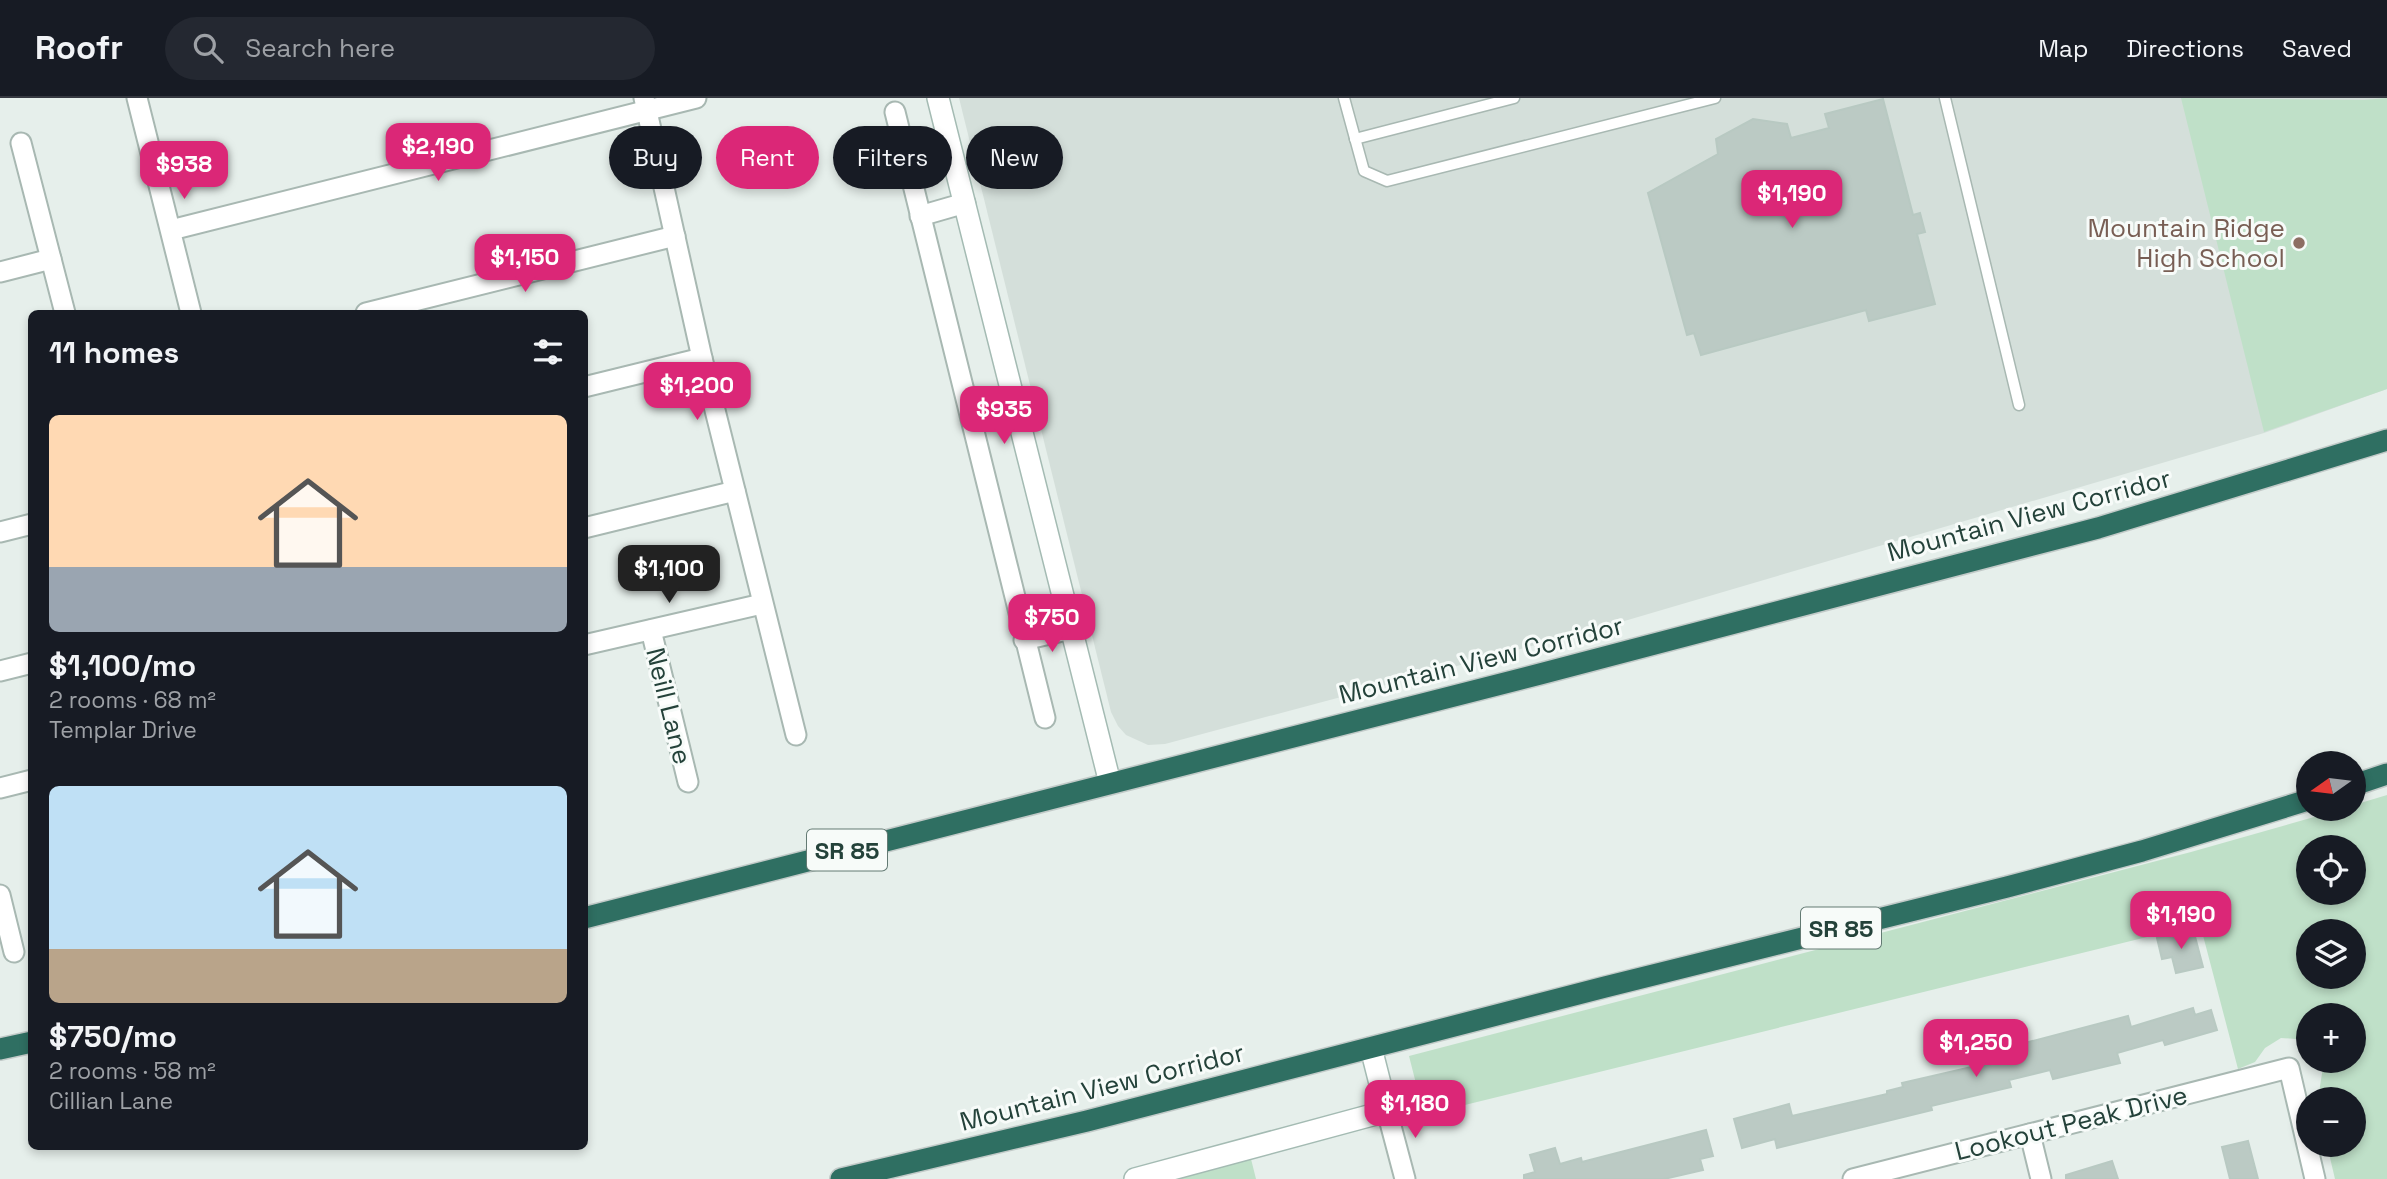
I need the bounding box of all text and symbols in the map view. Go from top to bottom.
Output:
search box [165,17,655,80]
text: Roofr [35,27,123,69]
icon: search [189,29,227,67]
text: Search here [245,31,395,65]
text: Map [2038,33,2088,64]
text: Directions [2126,33,2244,64]
text: Saved [2282,33,2352,64]
pin: $2,190 [381,123,495,183]
chip: Buy [609,126,702,189]
chip: Rent [716,126,819,189]
chip: Filters [833,126,952,189]
chip: New [966,126,1063,189]
text: $2,190 [402,131,474,161]
pin: $938 [143,141,225,201]
text: $938 [156,149,212,179]
pin: $1,190 [1735,170,1849,230]
text: $1,190 [1757,178,1827,208]
place label: Mountain Ridge High School [2088,211,2285,275]
pin: $1,150 [468,234,582,294]
marker: Mountain Ridge High School [2291,235,2307,251]
text: $1,150 [491,242,560,272]
text: 11 homes [49,333,179,372]
icon: filters [529,333,567,371]
pin: $1,200 [640,362,754,422]
text: $1,200 [660,370,734,400]
pin: $935 [963,386,1045,446]
text: $935 [976,394,1032,424]
icon: home [245,460,371,586]
street label: Mountain View Corridor [1884,461,2174,569]
pin: $1,100 [612,546,726,605]
text: $1,100 [634,553,704,583]
pin: $750 [1011,594,1093,654]
text: $750 [1024,602,1080,632]
street label: Mountain View Corridor [1335,608,1627,712]
street label: Neill Lane [638,644,700,768]
text: $1,100/mo [49,646,196,685]
text: 2 rooms · 68 m² [49,685,216,715]
text: Templar Drive [49,715,197,745]
north arrow [2296,751,2366,821]
map controls [2296,751,2366,1157]
road number: SR 85 [807,830,887,870]
icon: home [245,831,371,957]
button: locate [2296,835,2366,905]
pin: $1,190 [2124,892,2238,951]
text: $1,190 [2146,899,2216,929]
road number: SR 85 [1801,908,1881,948]
button: layers [2296,919,2366,989]
button: + [2296,1003,2366,1073]
text: $750/mo [49,1017,177,1056]
pin: $1,250 [1919,1020,2033,1079]
text: $1,250 [1939,1027,2013,1057]
street label: Mountain View Corridor [956,1035,1248,1139]
text: 2 rooms · 58 m² [49,1056,216,1086]
street label: Lookout Peak Drive [1951,1078,2191,1168]
pin: $1,180 [1358,1080,1472,1140]
text: Cillian Lane [49,1086,173,1116]
button: − [2296,1087,2366,1157]
text: $1,180 [1381,1088,1450,1118]

